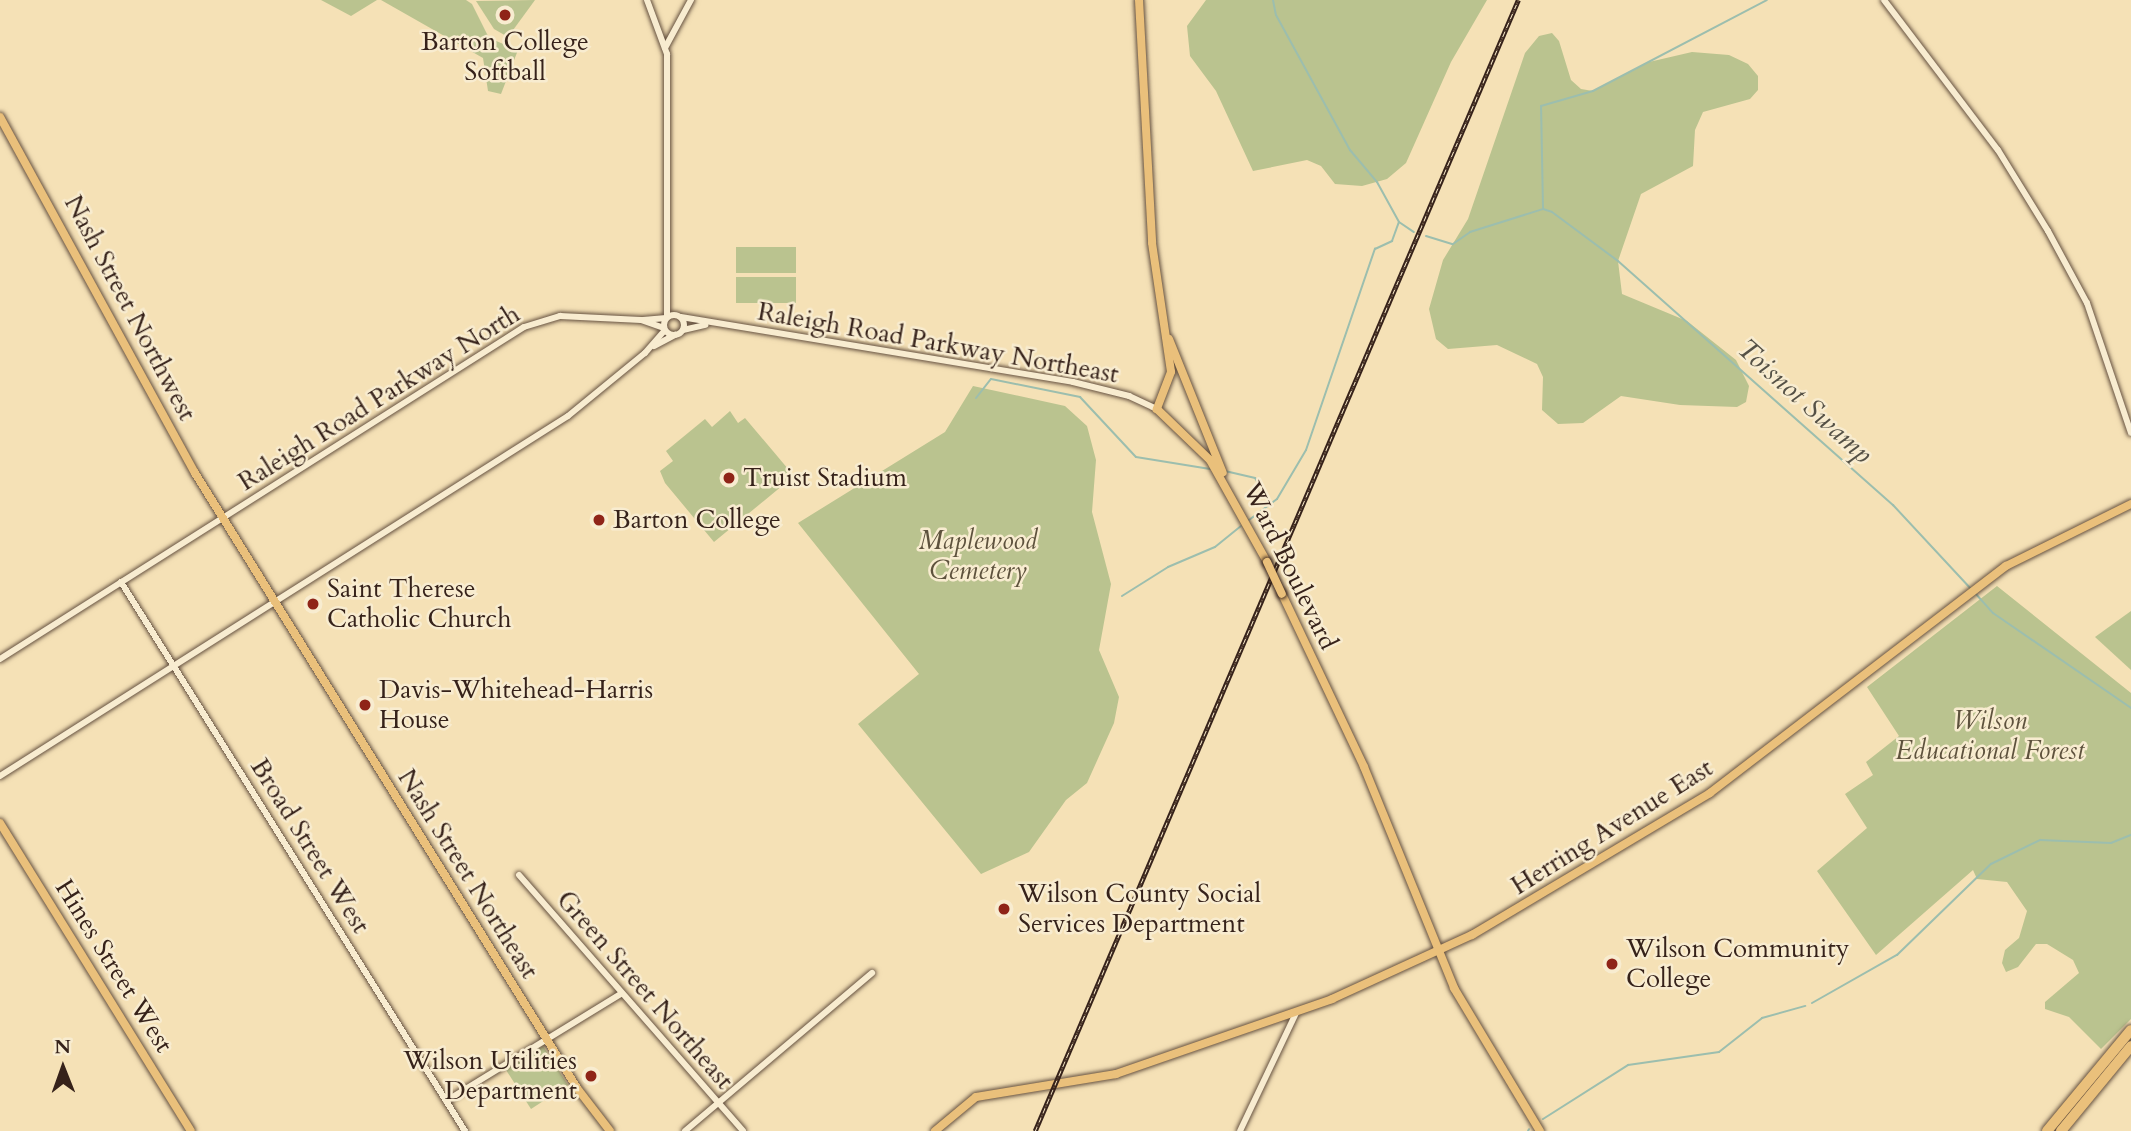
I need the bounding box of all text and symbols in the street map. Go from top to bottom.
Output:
marker: Barton College Softball [497,7,513,23]
place label: Barton College Softball [421,26,589,88]
street label: Nash Street Northwest [57,190,203,426]
street label: Raleigh Road Parkway Northeast [755,296,1121,390]
street label: Raleigh Road Parkway North [233,298,525,498]
water label: Toisnot Swamp [1730,332,1880,470]
place label: Truist Stadium [743,462,907,494]
marker: Truist Stadium [721,470,737,486]
street label: Ward Boulevard [1236,477,1344,655]
place label: Barton College [613,504,781,536]
marker: Barton College [591,512,607,528]
park label: Maplewood Cemetery [919,525,1037,586]
place label: Saint Therese Catholic Church [327,573,511,634]
marker: Saint Therese Catholic Church [305,596,321,612]
place label: Davis-Whitehead-Harris House [379,674,653,736]
marker: Davis-Whitehead-Harris House [357,697,373,713]
park label: Wilson Educational Forest [1896,705,2084,766]
street label: Herring Avenue East [1506,752,1718,902]
street label: Broad Street West [244,753,376,939]
street label: Nash Street Northeast [391,764,545,984]
street label: Hines Street West [48,874,180,1058]
place label: Wilson County Social Services Department [1018,878,1261,940]
street label: Green Street Northeast [550,884,740,1096]
marker: Wilson County Social Services Department [996,901,1012,917]
place label: Wilson Community College [1626,933,1849,995]
marker: Wilson Community College [1604,956,1620,972]
north arrow [28,1033,98,1103]
text: N [54,1034,71,1060]
place label: Wilson Utilities Department [403,1045,577,1106]
marker: Wilson Utilities Department [583,1068,599,1084]

